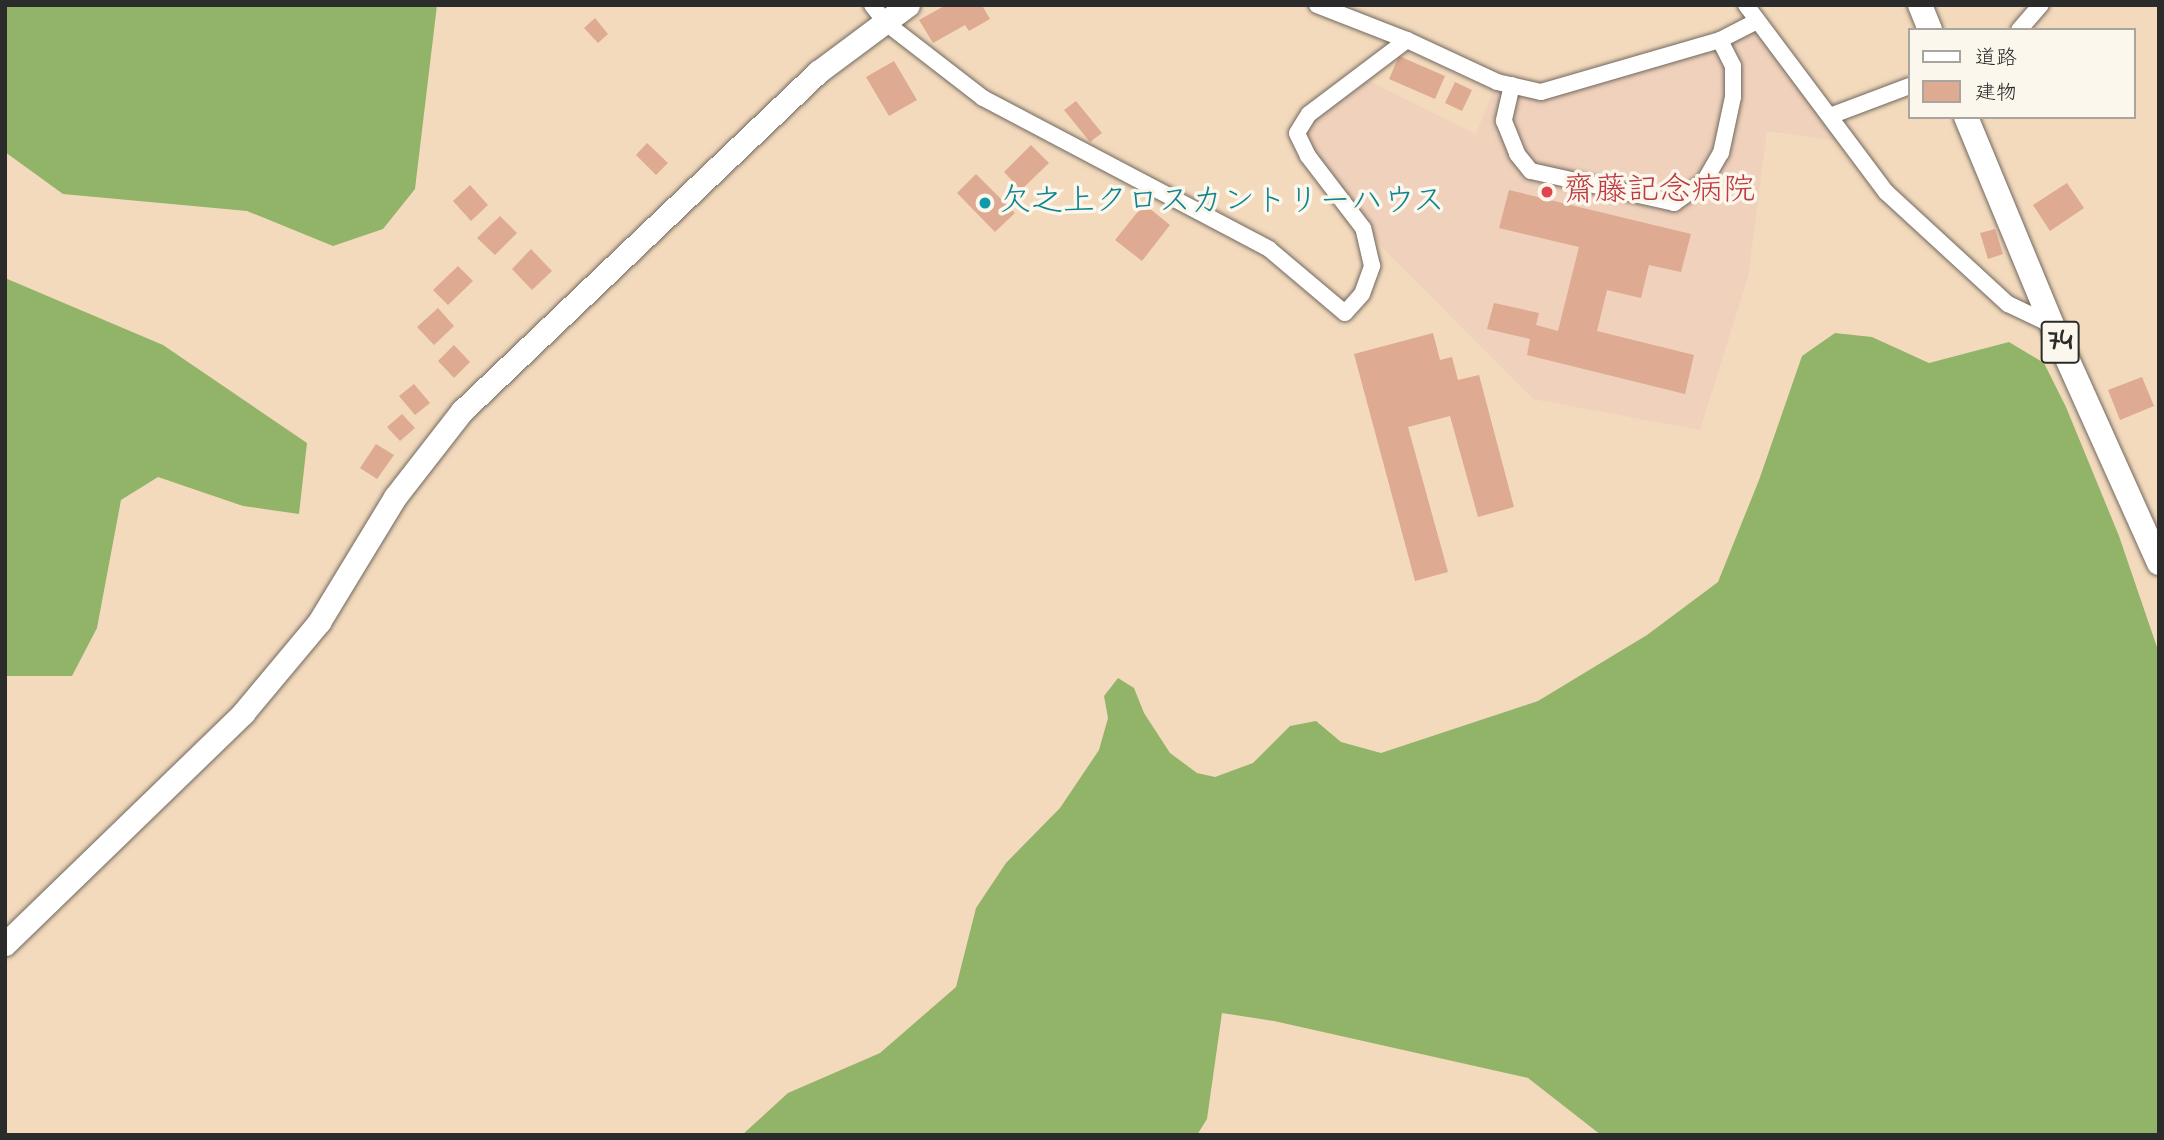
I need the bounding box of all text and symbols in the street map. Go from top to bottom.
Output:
legend [1909,28,2136,119]
text: 道路 [1975,44,2017,74]
text: 建物 [1975,79,2017,109]
place label: 齋藤記念病院 [1563,173,1755,211]
marker: 齋藤記念病院 [1537,182,1557,202]
place label: 欠之上クロスカントリーハウス [999,184,1447,222]
marker: 欠之上クロスカントリーハウス [977,195,993,211]
road number: 74 [2039,316,2081,368]

